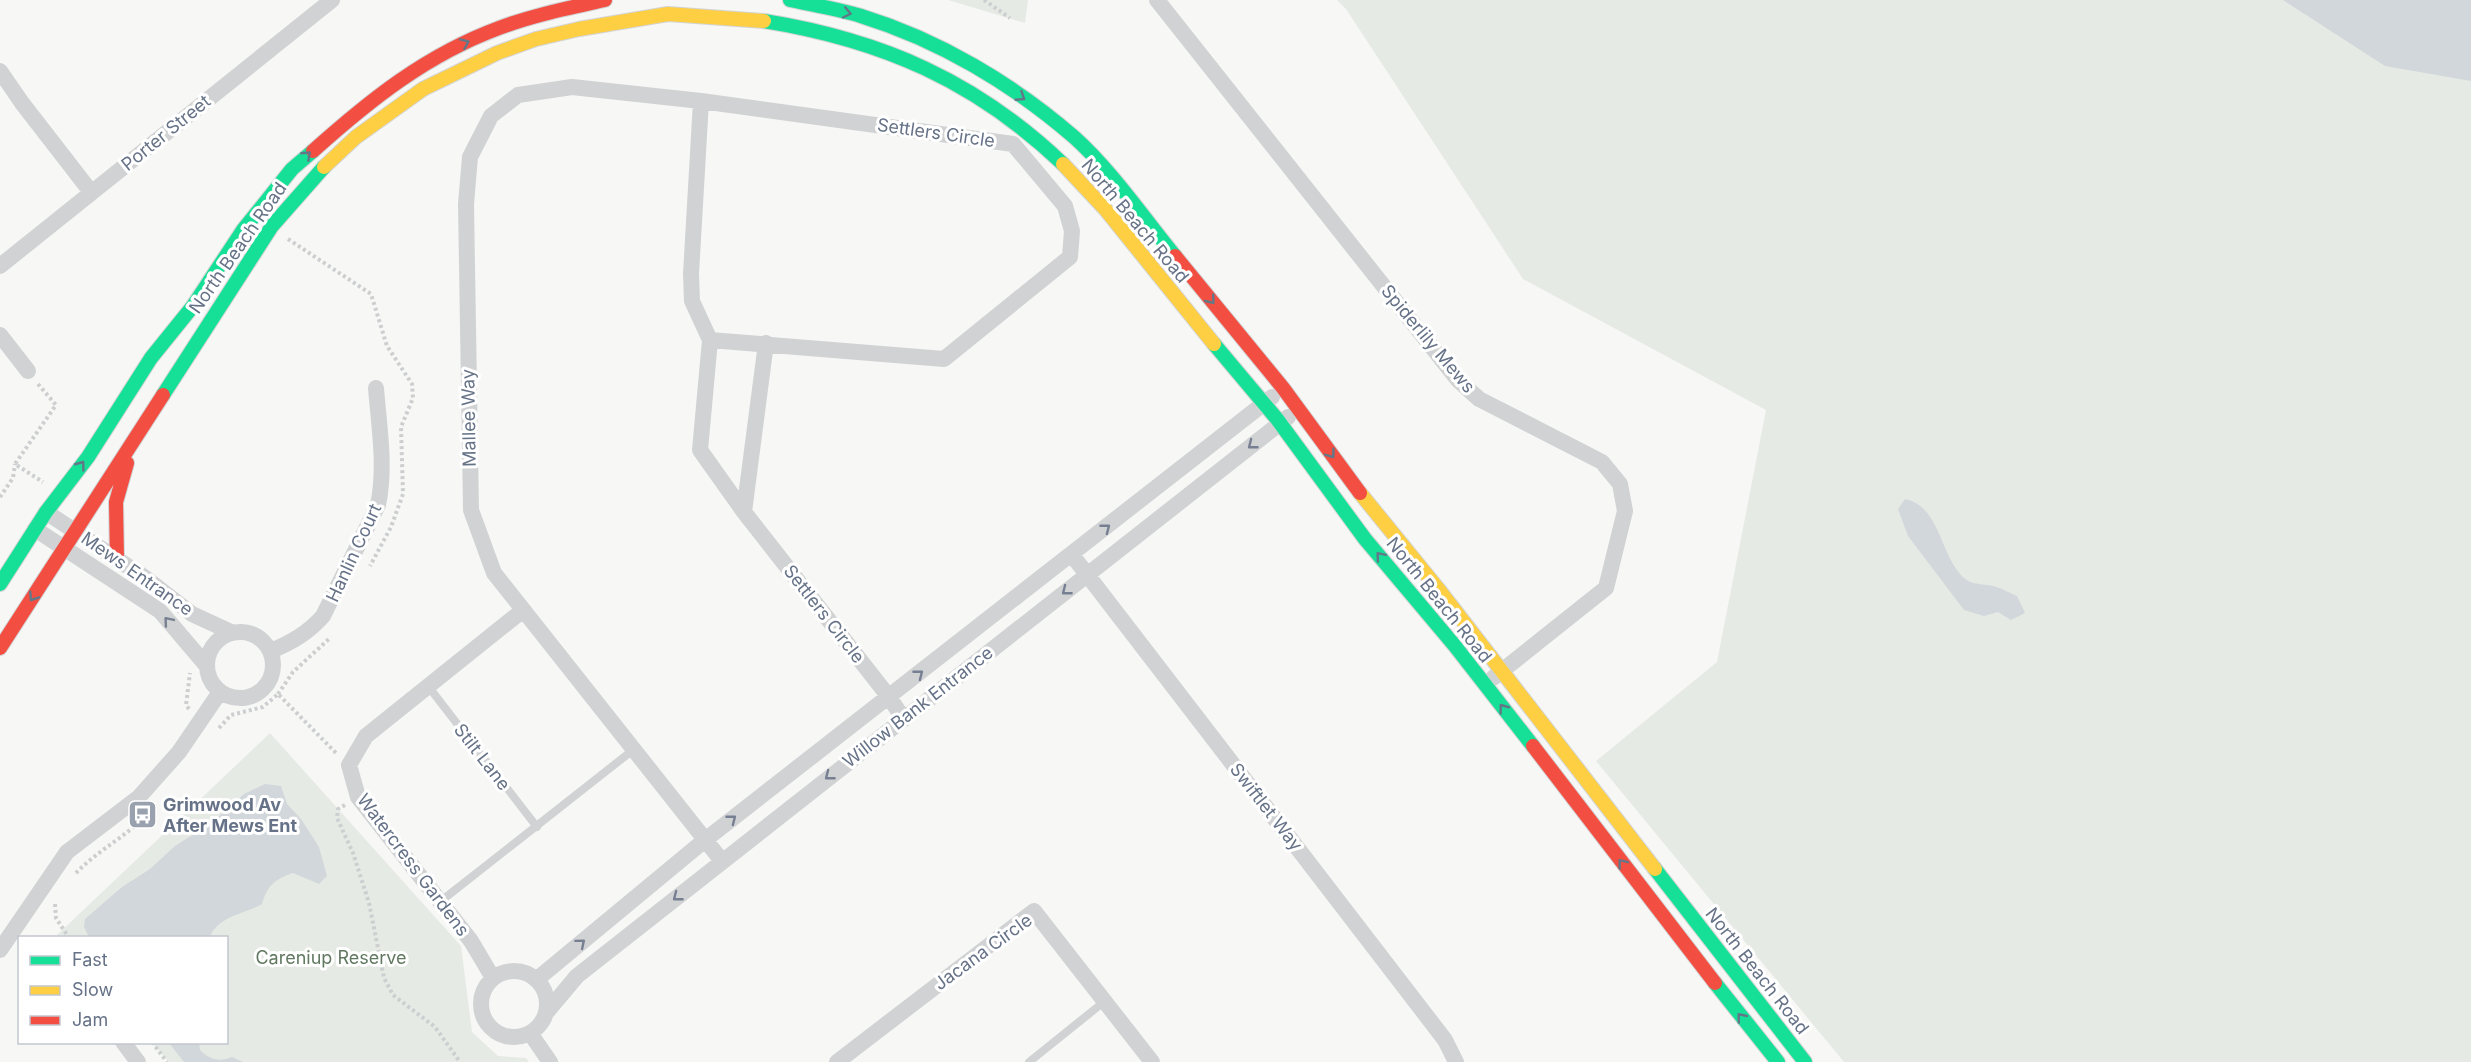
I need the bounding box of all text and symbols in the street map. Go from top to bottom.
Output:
one-way arrow [842,6,852,19]
one-way arrow [459,38,470,50]
street label: Porter Street [117,90,214,175]
one-way arrow [1015,90,1026,101]
street label: Settlers Circle [876,114,996,151]
one-way arrow [299,152,310,163]
street label: North Beach Road [1078,155,1193,287]
street label: North Beach Road [185,178,291,317]
street label: Spiderlily Mews [1377,280,1480,397]
one-way arrow [1203,293,1214,304]
street label: Mallee Way [457,369,480,467]
one-way arrow [1248,437,1259,448]
one-way arrow [1324,447,1335,458]
one-way arrow [74,461,85,472]
street label: Hanlin Court [322,500,386,605]
one-way arrow [1099,524,1110,535]
street label: Mews Entrance [77,527,197,620]
street label: North Beach Road [1382,533,1496,667]
one-way arrow [1377,552,1388,563]
street label: Settlers Circle [780,560,869,667]
one-way arrow [1062,584,1073,595]
one-way arrow [29,591,40,602]
one-way arrow [164,617,175,628]
street label: Willow Bank Entrance [839,642,997,772]
one-way arrow [913,670,924,681]
one-way arrow [1499,704,1510,715]
street label: Stilt Lane [450,719,515,794]
street label: Swiftlet Way [1226,759,1307,855]
one-way arrow [825,769,836,780]
street label: Watercress Gardens [353,789,474,940]
place label: Grimwood Av After Mews Ent [163,794,297,836]
bus stop icon: Grimwood Av After Mews Ent [126,799,158,831]
one-way arrow [726,815,737,826]
one-way arrow [1618,858,1629,869]
one-way arrow [672,890,683,901]
street label: North Beach Road [1701,903,1813,1038]
street label: Jacana Circle [930,909,1036,994]
legend [18,936,228,1044]
one-way arrow [575,939,586,950]
park label: Careniup Reserve [255,947,407,968]
text: Fast [72,949,108,970]
text: Slow [72,979,113,1000]
text: Jam [72,1009,108,1030]
one-way arrow [1738,1012,1749,1023]

